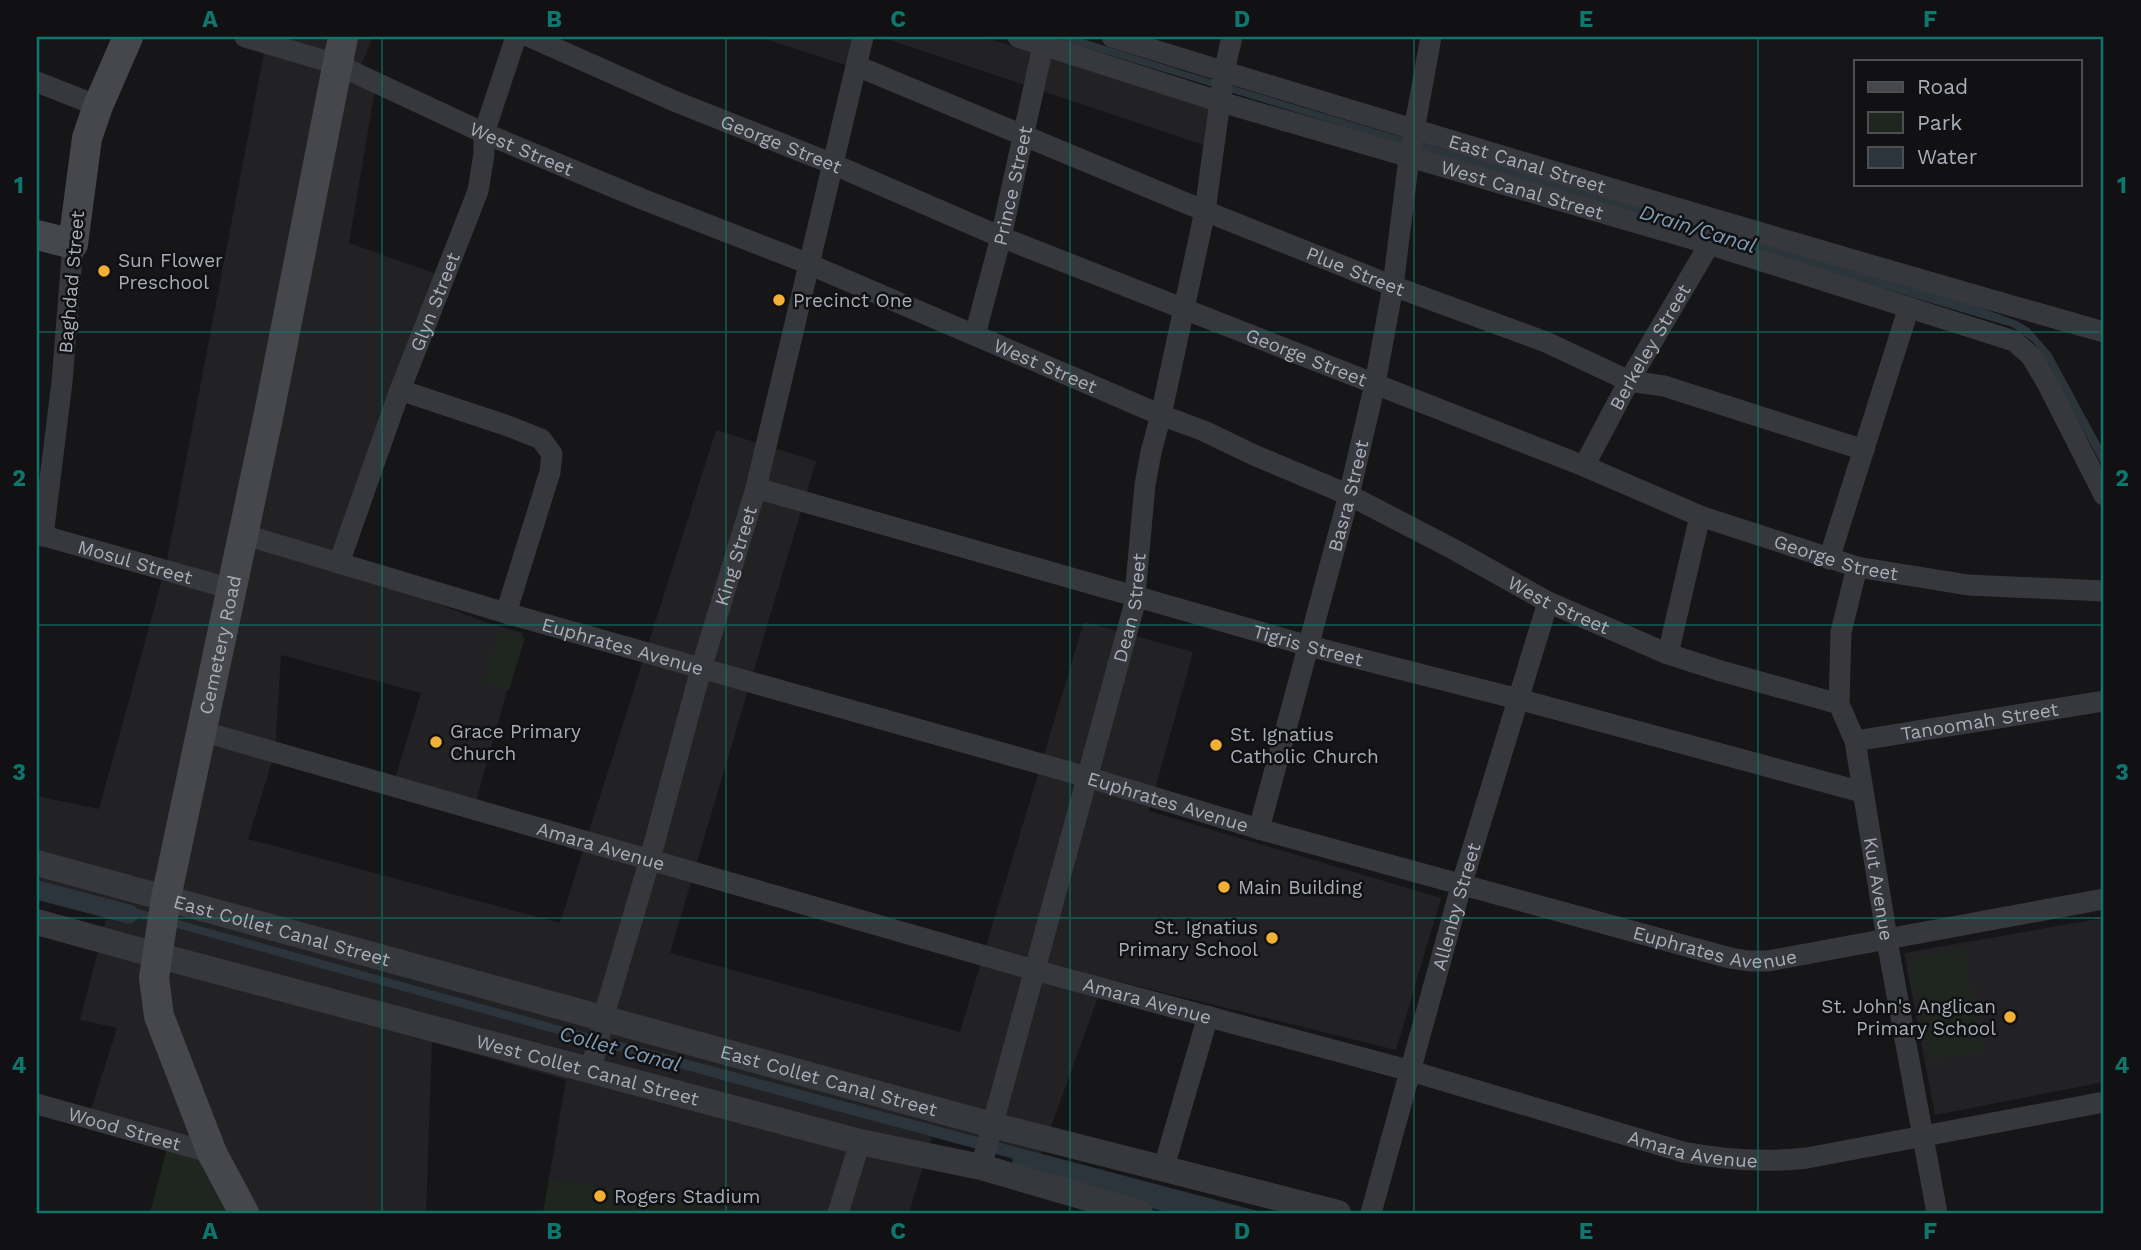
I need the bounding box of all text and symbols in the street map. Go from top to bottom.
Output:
text: A [202,6,218,33]
text: B [546,6,562,33]
text: C [890,6,906,33]
text: D [1234,6,1250,33]
text: E [1579,6,1593,33]
text: F [1923,6,1937,33]
legend [1854,60,2082,186]
text: Road [1917,74,1968,99]
street label: George Street [717,110,845,179]
text: Park [1917,110,1962,135]
street label: West Street [466,117,577,181]
street label: Prince Street [988,124,1037,248]
street label: East Canal Street [1446,130,1608,198]
text: Water [1917,144,1978,169]
street label: West Canal Street [1438,156,1606,225]
text: 1 [14,172,24,199]
text: 1 [2117,172,2127,199]
water label: Drain/Canal [1637,199,1760,258]
street label: Baghdad Street [54,210,89,354]
street label: Plue Street [1303,242,1408,301]
place label: Sun Flower Preschool [118,249,223,294]
street label: Glyn Street [405,249,465,355]
marker: Sun Flower Preschool [96,263,112,279]
street label: Berkeley Street [1605,280,1696,414]
place label: Precinct One [793,289,912,312]
marker: Precinct One [771,292,787,308]
street label: George Street [1242,323,1370,392]
street label: West Street [990,334,1101,398]
street label: Basra Street [1323,437,1374,554]
text: 2 [12,465,26,492]
text: 2 [2115,465,2129,492]
street label: King Street [710,503,762,609]
street label: George Street [1771,530,1900,586]
street label: Mosul Street [75,535,195,589]
street label: Dean Street [1108,552,1151,665]
street label: West Street [1504,571,1613,639]
street label: Cemetery Road [194,573,246,717]
street label: Euphrates Avenue [539,613,706,680]
street label: Tigris Street [1250,620,1365,671]
street label: Tanoomah Street [1899,698,2060,745]
place label: Grace Primary Church [450,720,581,765]
place label: St. Ignatius Catholic Church [1230,723,1379,768]
marker: Grace Primary Church [428,734,444,750]
marker: St. Ignatius Catholic Church [1208,737,1224,753]
text: 3 [12,759,26,786]
text: 3 [2115,759,2129,786]
street label: Euphrates Avenue [1085,767,1251,837]
street label: Amara Avenue [534,817,667,875]
street label: Kut Avenue [1859,835,1898,942]
street label: Allenby Street [1427,840,1486,973]
place label: Main Building [1238,876,1363,899]
marker: Main Building [1216,879,1232,895]
street label: East Collet Canal Street [171,890,393,971]
place label: St. Ignatius Primary School [1118,916,1258,961]
street label: Euphrates Avenue [1631,921,1799,974]
marker: St. Ignatius Primary School [1264,930,1280,946]
street label: Amara Avenue [1080,973,1214,1029]
place label: St. John's Anglican Primary School [1821,995,1996,1040]
marker: St. John's Anglican Primary School [2002,1009,2018,1025]
water label: Collet Canal [557,1020,684,1077]
street label: West Collet Canal Street [474,1030,701,1111]
street label: East Collet Canal Street [718,1040,940,1121]
text: 4 [12,1052,27,1079]
text: 4 [2115,1052,2130,1079]
street label: Wood Street [66,1102,184,1156]
street label: Amara Avenue [1625,1125,1758,1172]
place label: Rogers Stadium [614,1185,760,1208]
marker: Rogers Stadium [592,1188,608,1204]
text: A [202,1218,218,1245]
text: B [546,1218,562,1245]
text: C [890,1218,906,1245]
text: D [1234,1218,1250,1245]
text: E [1579,1218,1593,1245]
text: F [1923,1218,1937,1245]

